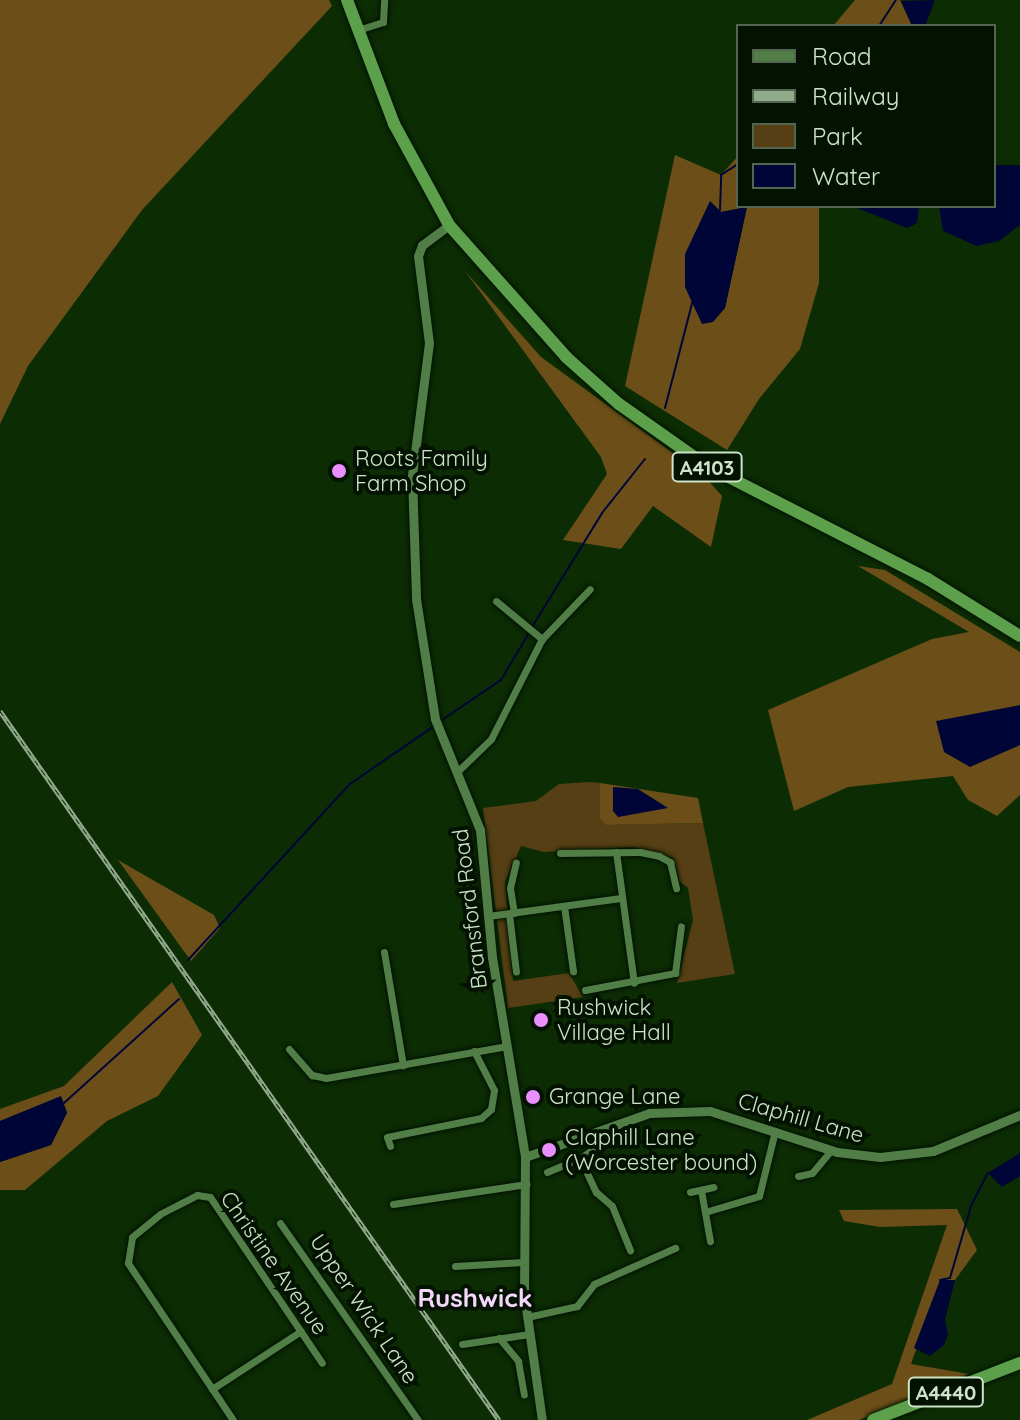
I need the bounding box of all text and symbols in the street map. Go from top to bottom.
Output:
legend [736,24,996,208]
text: Road [812,41,872,71]
text: Railway [812,81,899,111]
text: Park [812,121,863,151]
text: Water [812,161,880,191]
place label: Roots Family Farm Shop [355,445,488,496]
road number: A4103 [671,451,743,483]
marker: Roots Family Farm Shop [330,462,348,480]
street label: Bransford Road [447,827,493,991]
place label: Rushwick Village Hall [557,994,671,1046]
marker: Rushwick Village Hall [532,1011,550,1029]
place label: Grange Lane [549,1084,680,1110]
street label: Claphill Lane [735,1087,867,1149]
marker: Grange Lane [524,1088,542,1106]
place label: Claphill Lane (Worcester bound) [565,1124,757,1176]
marker: Claphill Lane (Worcester bound) [540,1141,558,1159]
street label: Christine Avenue [215,1186,333,1340]
street label: Upper Wick Lane [304,1229,424,1389]
district label: Rushwick [417,1282,533,1314]
road number: A4440 [906,1376,986,1408]

